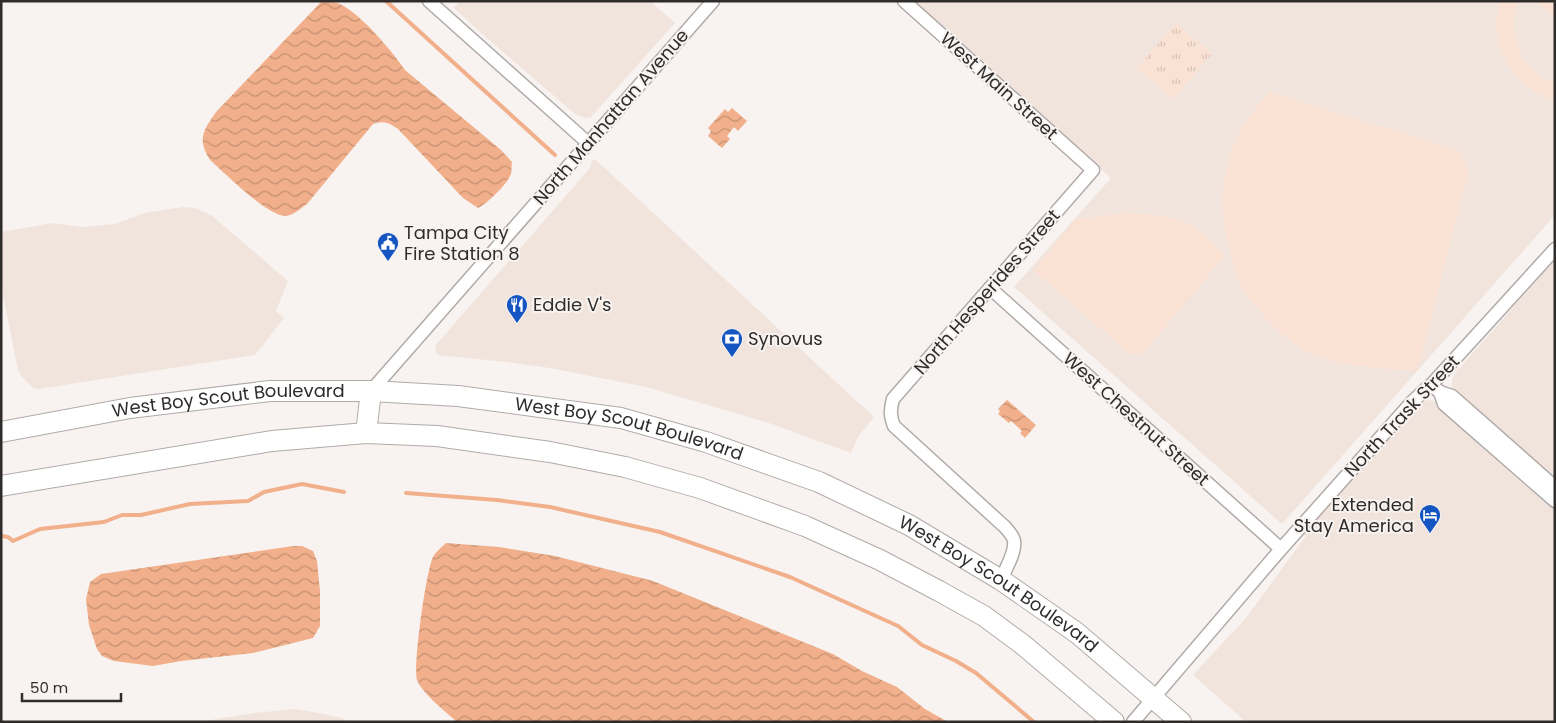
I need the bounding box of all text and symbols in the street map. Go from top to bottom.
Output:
street label: North Manhattan Avenue [527,23,694,210]
street label: West Main Street [935,26,1064,145]
street label: North Hesperides Street [908,204,1065,380]
place label: Tampa City Fire Station 8 [404,220,520,266]
public building icon: Tampa City Fire Station 8 [376,231,400,262]
place label: Eddie V's [533,292,611,317]
restaurant icon: Eddie V's [505,293,529,324]
place label: Synovus [748,326,823,351]
bank icon: Synovus [720,327,744,358]
street label: West Chestnut Street [1058,346,1215,491]
street label: North Trask Street [1338,349,1465,482]
street label: West Boy Scout Boulevard [110,378,345,423]
street label: West Boy Scout Boulevard [514,391,747,466]
place label: Extended Stay America [1294,492,1414,538]
hotel icon: Extended Stay America [1418,503,1442,534]
street label: West Boy Scout Boulevard [895,509,1104,658]
scale bar [22,670,121,702]
text: 50 m [30,677,68,698]

